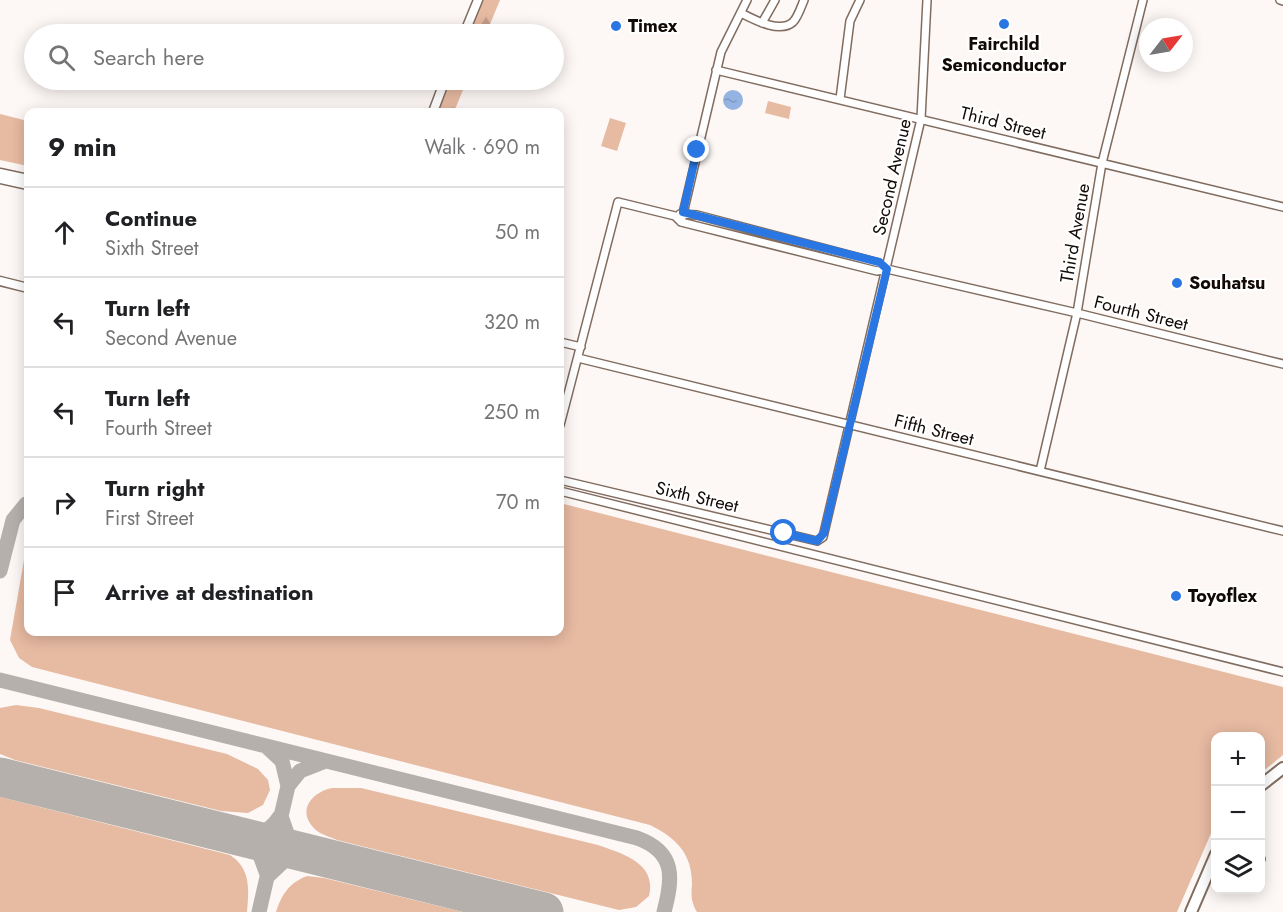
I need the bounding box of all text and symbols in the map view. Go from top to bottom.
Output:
place label: Timex [628,13,678,39]
marker: Fairchild Semiconductor [997,17,1011,31]
north arrow [1139,18,1193,72]
marker: Timex [609,19,623,33]
search box [24,24,564,90]
place label: Fairchild Semiconductor [941,31,1067,78]
icon: search [45,41,78,74]
text: Search here [93,41,204,73]
street label: Third Street [958,100,1049,146]
street label: Second Avenue [866,116,918,238]
text: 9 min [48,128,117,166]
text: Walk · 690 m [425,133,540,162]
route end [683,136,709,162]
street label: Third Avenue [1053,181,1097,285]
text: Continue [105,202,197,234]
icon: ahead [48,216,81,249]
text: 50 m [495,218,540,247]
text: Sixth Street [105,234,199,263]
place label: Souhatsu [1189,270,1265,296]
marker: Souhatsu [1170,276,1184,290]
street label: Fourth Street [1091,289,1191,337]
text: Turn left [105,292,190,324]
icon: left [48,306,81,339]
text: 320 m [484,308,540,337]
text: Second Avenue [105,324,237,353]
text: Turn left [105,382,190,414]
icon: left [48,396,81,429]
text: 250 m [484,398,540,427]
street label: Fifth Street [892,408,977,453]
text: Fourth Street [105,414,212,443]
text: Turn right [105,472,205,504]
street label: Sixth Street [653,475,742,519]
icon: right [48,486,81,519]
text: 70 m [496,488,540,517]
text: First Street [105,504,194,533]
route start [770,519,796,545]
icon: arrive [48,576,81,609]
text: Arrive at destination [105,576,314,608]
place label: Toyoflex [1188,583,1257,609]
marker: Toyoflex [1169,589,1183,603]
map controls [1211,732,1265,894]
button: + [1211,732,1265,786]
button: − [1211,786,1265,840]
button: layers [1211,840,1265,894]

